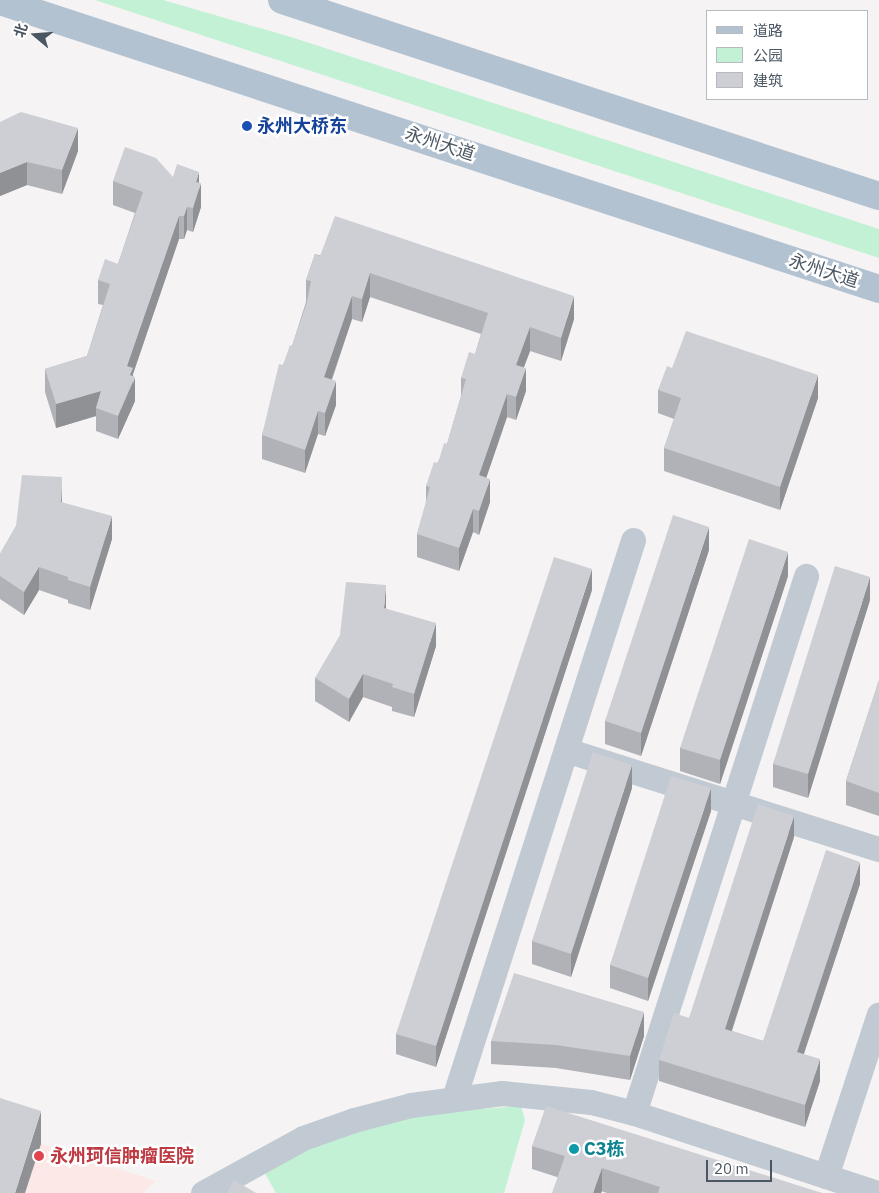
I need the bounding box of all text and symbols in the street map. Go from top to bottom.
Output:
north arrow [10,10,60,60]
legend [706,10,869,100]
text: 北 [10,21,31,40]
text: 道路 [753,21,783,40]
text: 公园 [753,46,783,65]
text: 建筑 [753,71,783,90]
place label: 永州大桥东 [257,115,347,137]
marker: 永州大桥东 [241,120,253,132]
street label: 永州大道 [402,123,478,165]
street label: 永州大道 [786,250,862,292]
place label: C3栋 [584,1138,625,1160]
marker: C3栋 [568,1143,580,1155]
place label: 永州珂信肿瘤医院 [50,1145,194,1167]
marker: 永州珂信肿瘤医院 [32,1149,46,1163]
scale bar [709,1150,775,1182]
text: 20 m [714,1159,749,1178]

